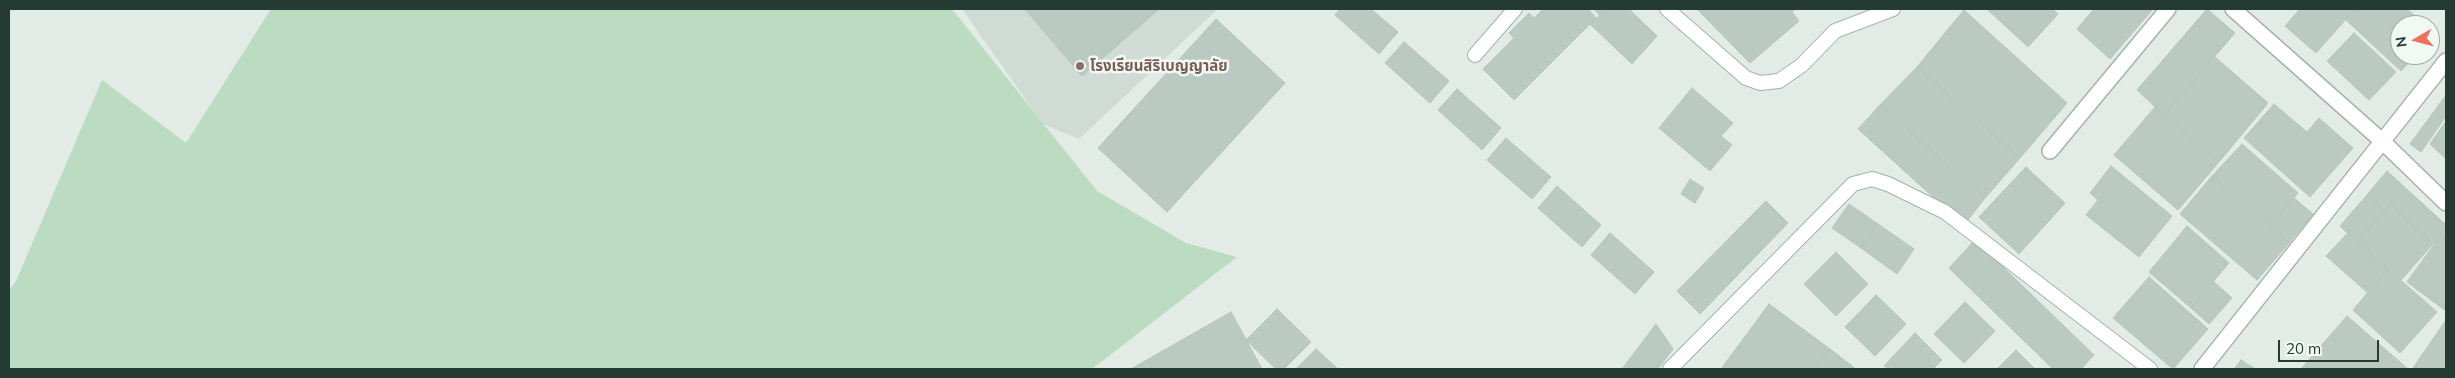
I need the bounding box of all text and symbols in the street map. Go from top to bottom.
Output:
north arrow [2390,15,2440,65]
text: N [2391,35,2411,48]
place label: โรงเรียนสิริเบญญาลัย [1090,57,1228,75]
marker: โรงเรียนสิริเบญญาลัย [1074,60,1086,72]
scale bar [2280,330,2381,362]
text: 20 m [2286,339,2321,358]

